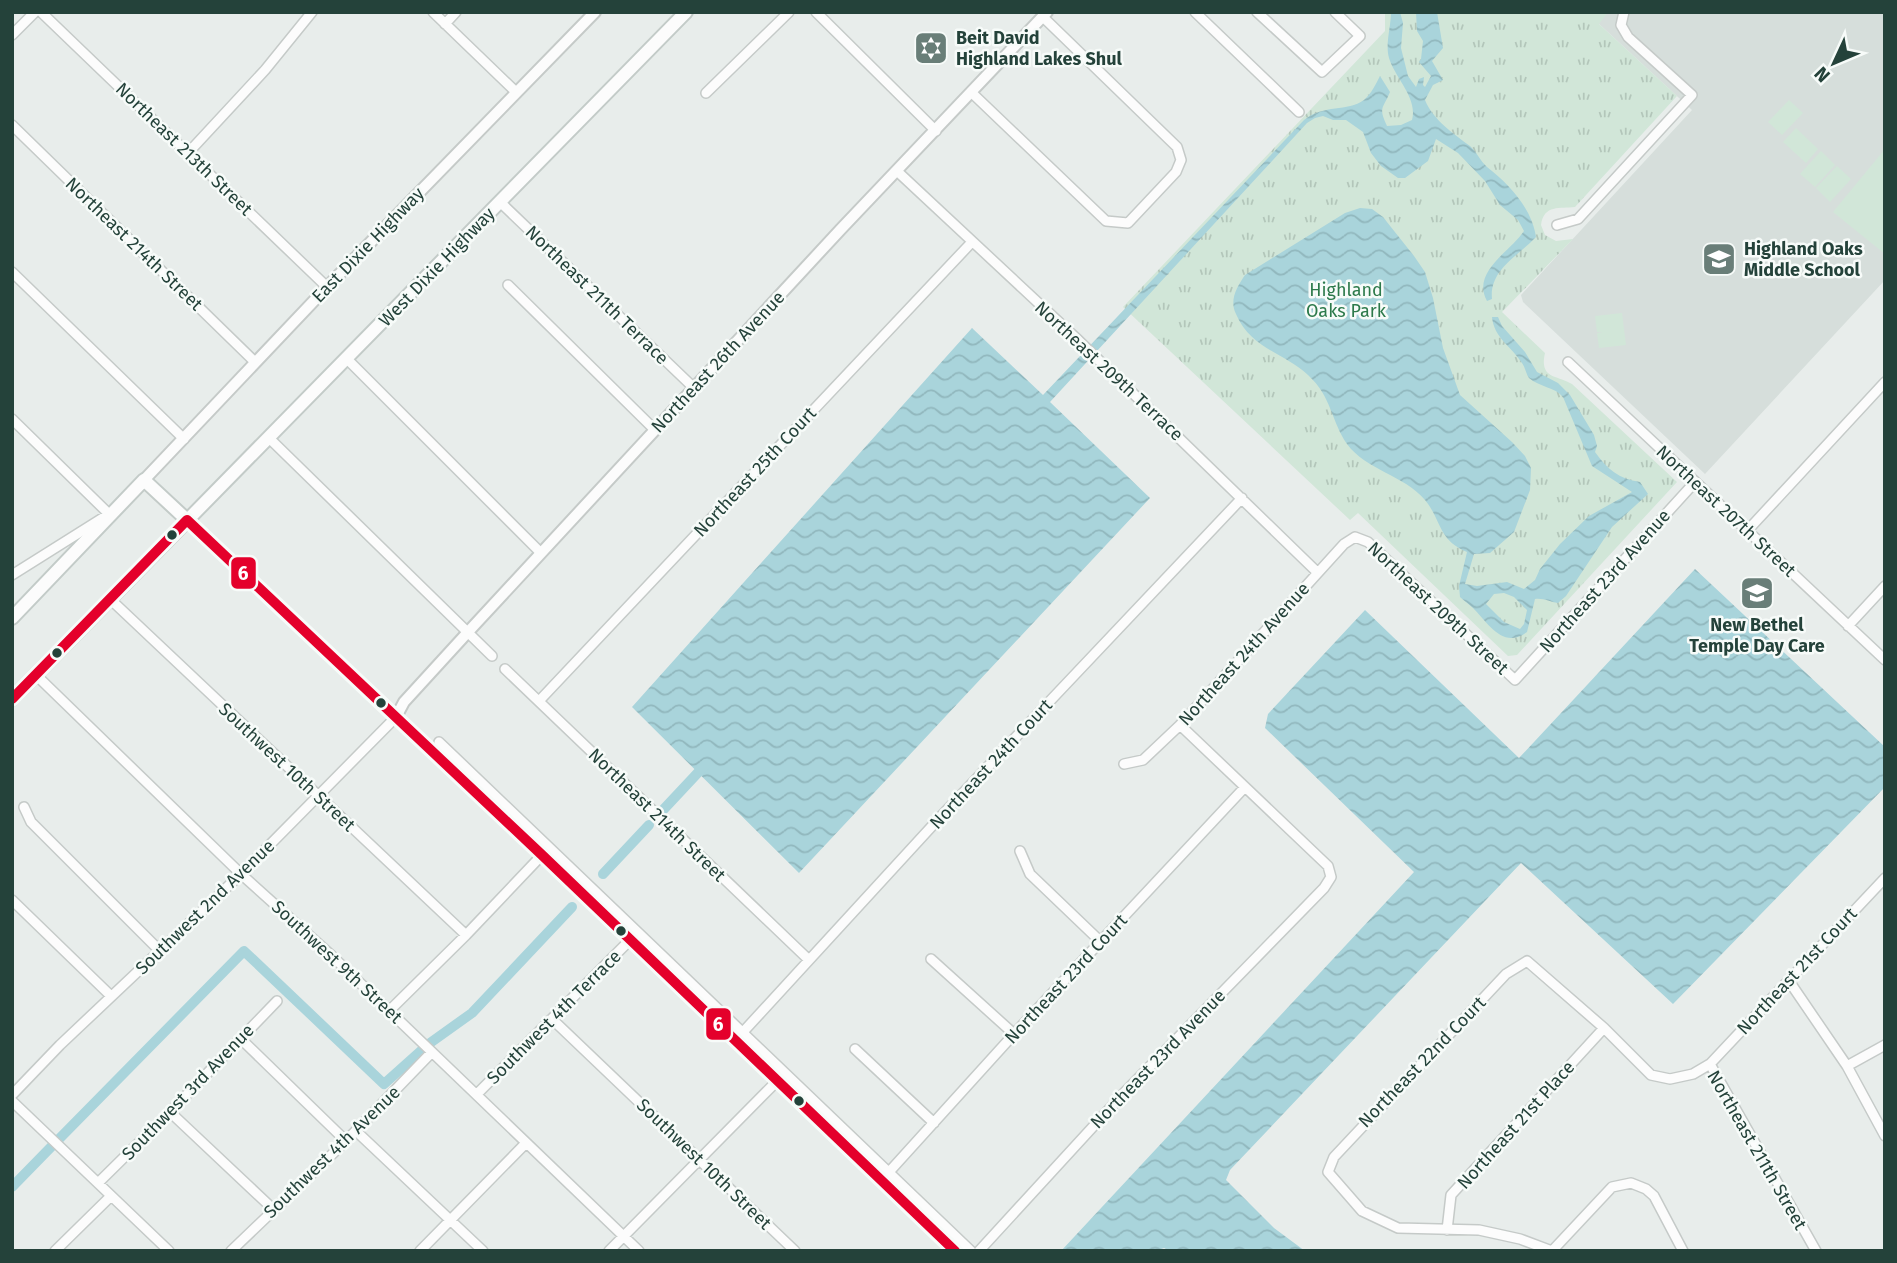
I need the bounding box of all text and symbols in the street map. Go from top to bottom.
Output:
place label: Beit David Highland Lakes Shul [956,27,1122,70]
north arrow [1799,28,1869,98]
synagogue icon: Beit David Highland Lakes Shul [912,29,950,67]
text: N [1809,62,1835,87]
street label: Northeast 213th Street [111,78,257,220]
street label: Northeast 214th Street [61,173,208,316]
street label: East Dixie Highway [307,183,429,307]
street label: West Dixie Highway [374,203,500,331]
street label: Northeast 211th Terrace [521,221,673,369]
place label: Highland Oaks Middle School [1744,238,1863,281]
school or university icon: Highland Oaks Middle School [1700,240,1738,278]
park label: Highland Oaks Park [1306,279,1387,322]
street label: Northeast 26th Avenue [647,287,789,437]
street label: Northeast 209th Terrace [1030,296,1188,446]
street label: Northeast 25th Court [689,402,821,541]
street label: Northeast 207th Street [1652,441,1801,582]
street label: Northeast 23rd Avenue [1535,505,1675,657]
unlabelled marker [165,528,179,542]
street label: Northeast 209th Street [1363,537,1513,679]
line badge: 6 [230,556,257,590]
text: 6 [238,562,249,585]
school or university icon: New Bethel Temple Day Care [1738,574,1776,612]
street label: Northeast 24th Avenue [1174,578,1314,730]
place label: New Bethel Temple Day Care [1689,614,1825,657]
unlabelled marker [50,646,64,660]
street label: Northeast 24th Court [925,694,1057,834]
unlabelled marker [374,696,388,710]
street label: Southwest 10th Street [214,698,360,836]
street label: Northeast 214th Street [584,744,731,887]
street label: Southwest 2nd Avenue [131,835,279,979]
street label: Southwest 9th Street [267,896,407,1028]
street label: Northeast 21st Court [1732,903,1862,1039]
street label: Northeast 23rd Court [1000,909,1132,1049]
unlabelled marker [614,924,628,938]
street label: Southwest 4th Terrace [482,945,626,1089]
street label: Northeast 23rd Avenue [1086,985,1230,1133]
street label: Northeast 22nd Court [1354,992,1491,1132]
line badge: 6 [705,1007,732,1041]
text: 6 [713,1013,724,1036]
street label: Southwest 3rd Avenue [117,1019,259,1165]
street label: Northeast 21st Place [1453,1056,1579,1194]
street label: Northeast 211th Street [1702,1066,1812,1234]
street label: Southwest 4th Avenue [259,1081,405,1223]
street label: Southwest 10th Street [632,1094,776,1234]
unlabelled marker [792,1094,806,1108]

